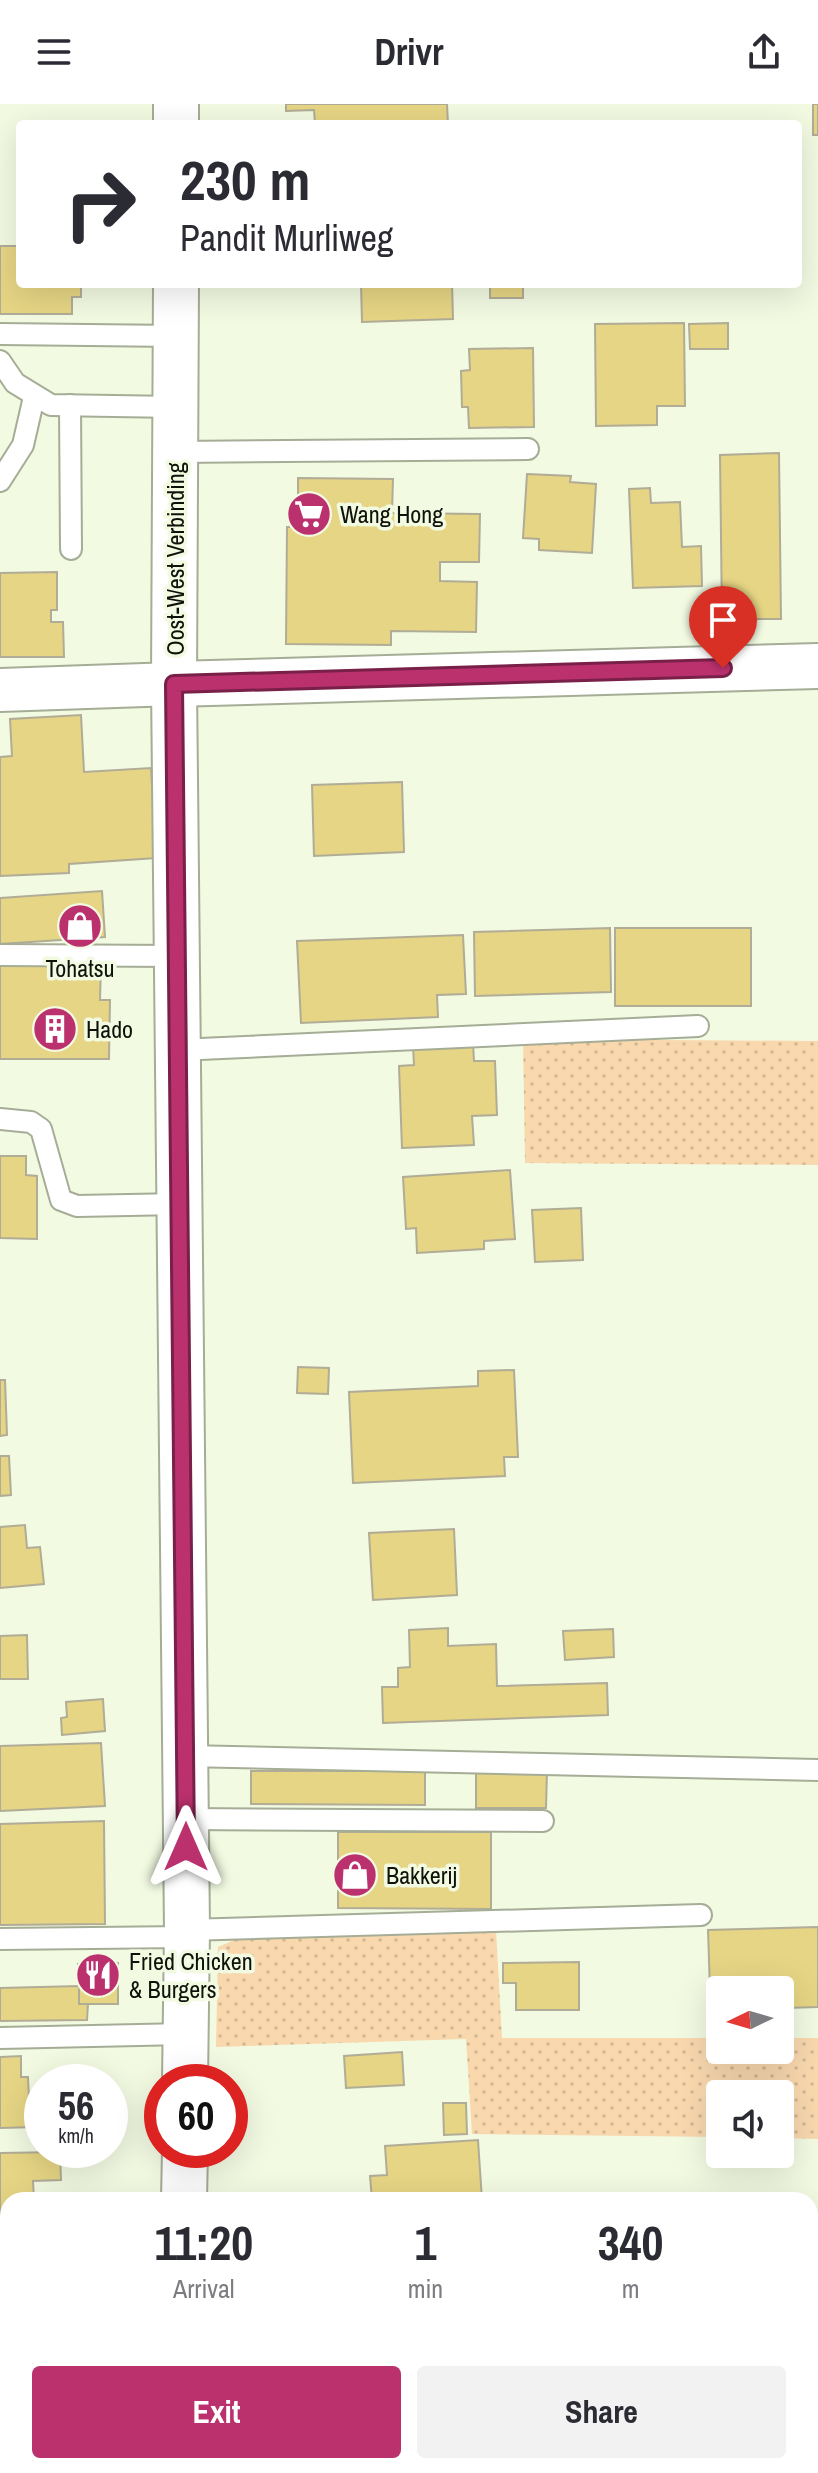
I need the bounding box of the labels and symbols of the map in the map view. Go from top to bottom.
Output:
street label: Oost-West Verbinding [159,462,191,656]
supermarket icon: Wang Hong [285,490,333,538]
place label: Wang Hong [340,498,443,530]
pin [689,586,757,668]
shop icon: Tohatsu [56,902,104,950]
place label: Tohatsu [46,952,114,984]
building icon: Hado [31,1005,79,1053]
place label: Hado [86,1013,133,1045]
position arrow [144,1805,228,1889]
shop icon: Bakkerij [331,1851,379,1899]
place label: Bakkerij [386,1859,457,1891]
place label: Fried Chicken & Burgers [129,1945,253,2005]
restaurant icon: Fried Chicken & Burgers [74,1951,122,1999]
north arrow [706,1976,794,2064]
speed limit sign: 60 [144,2064,248,2168]

